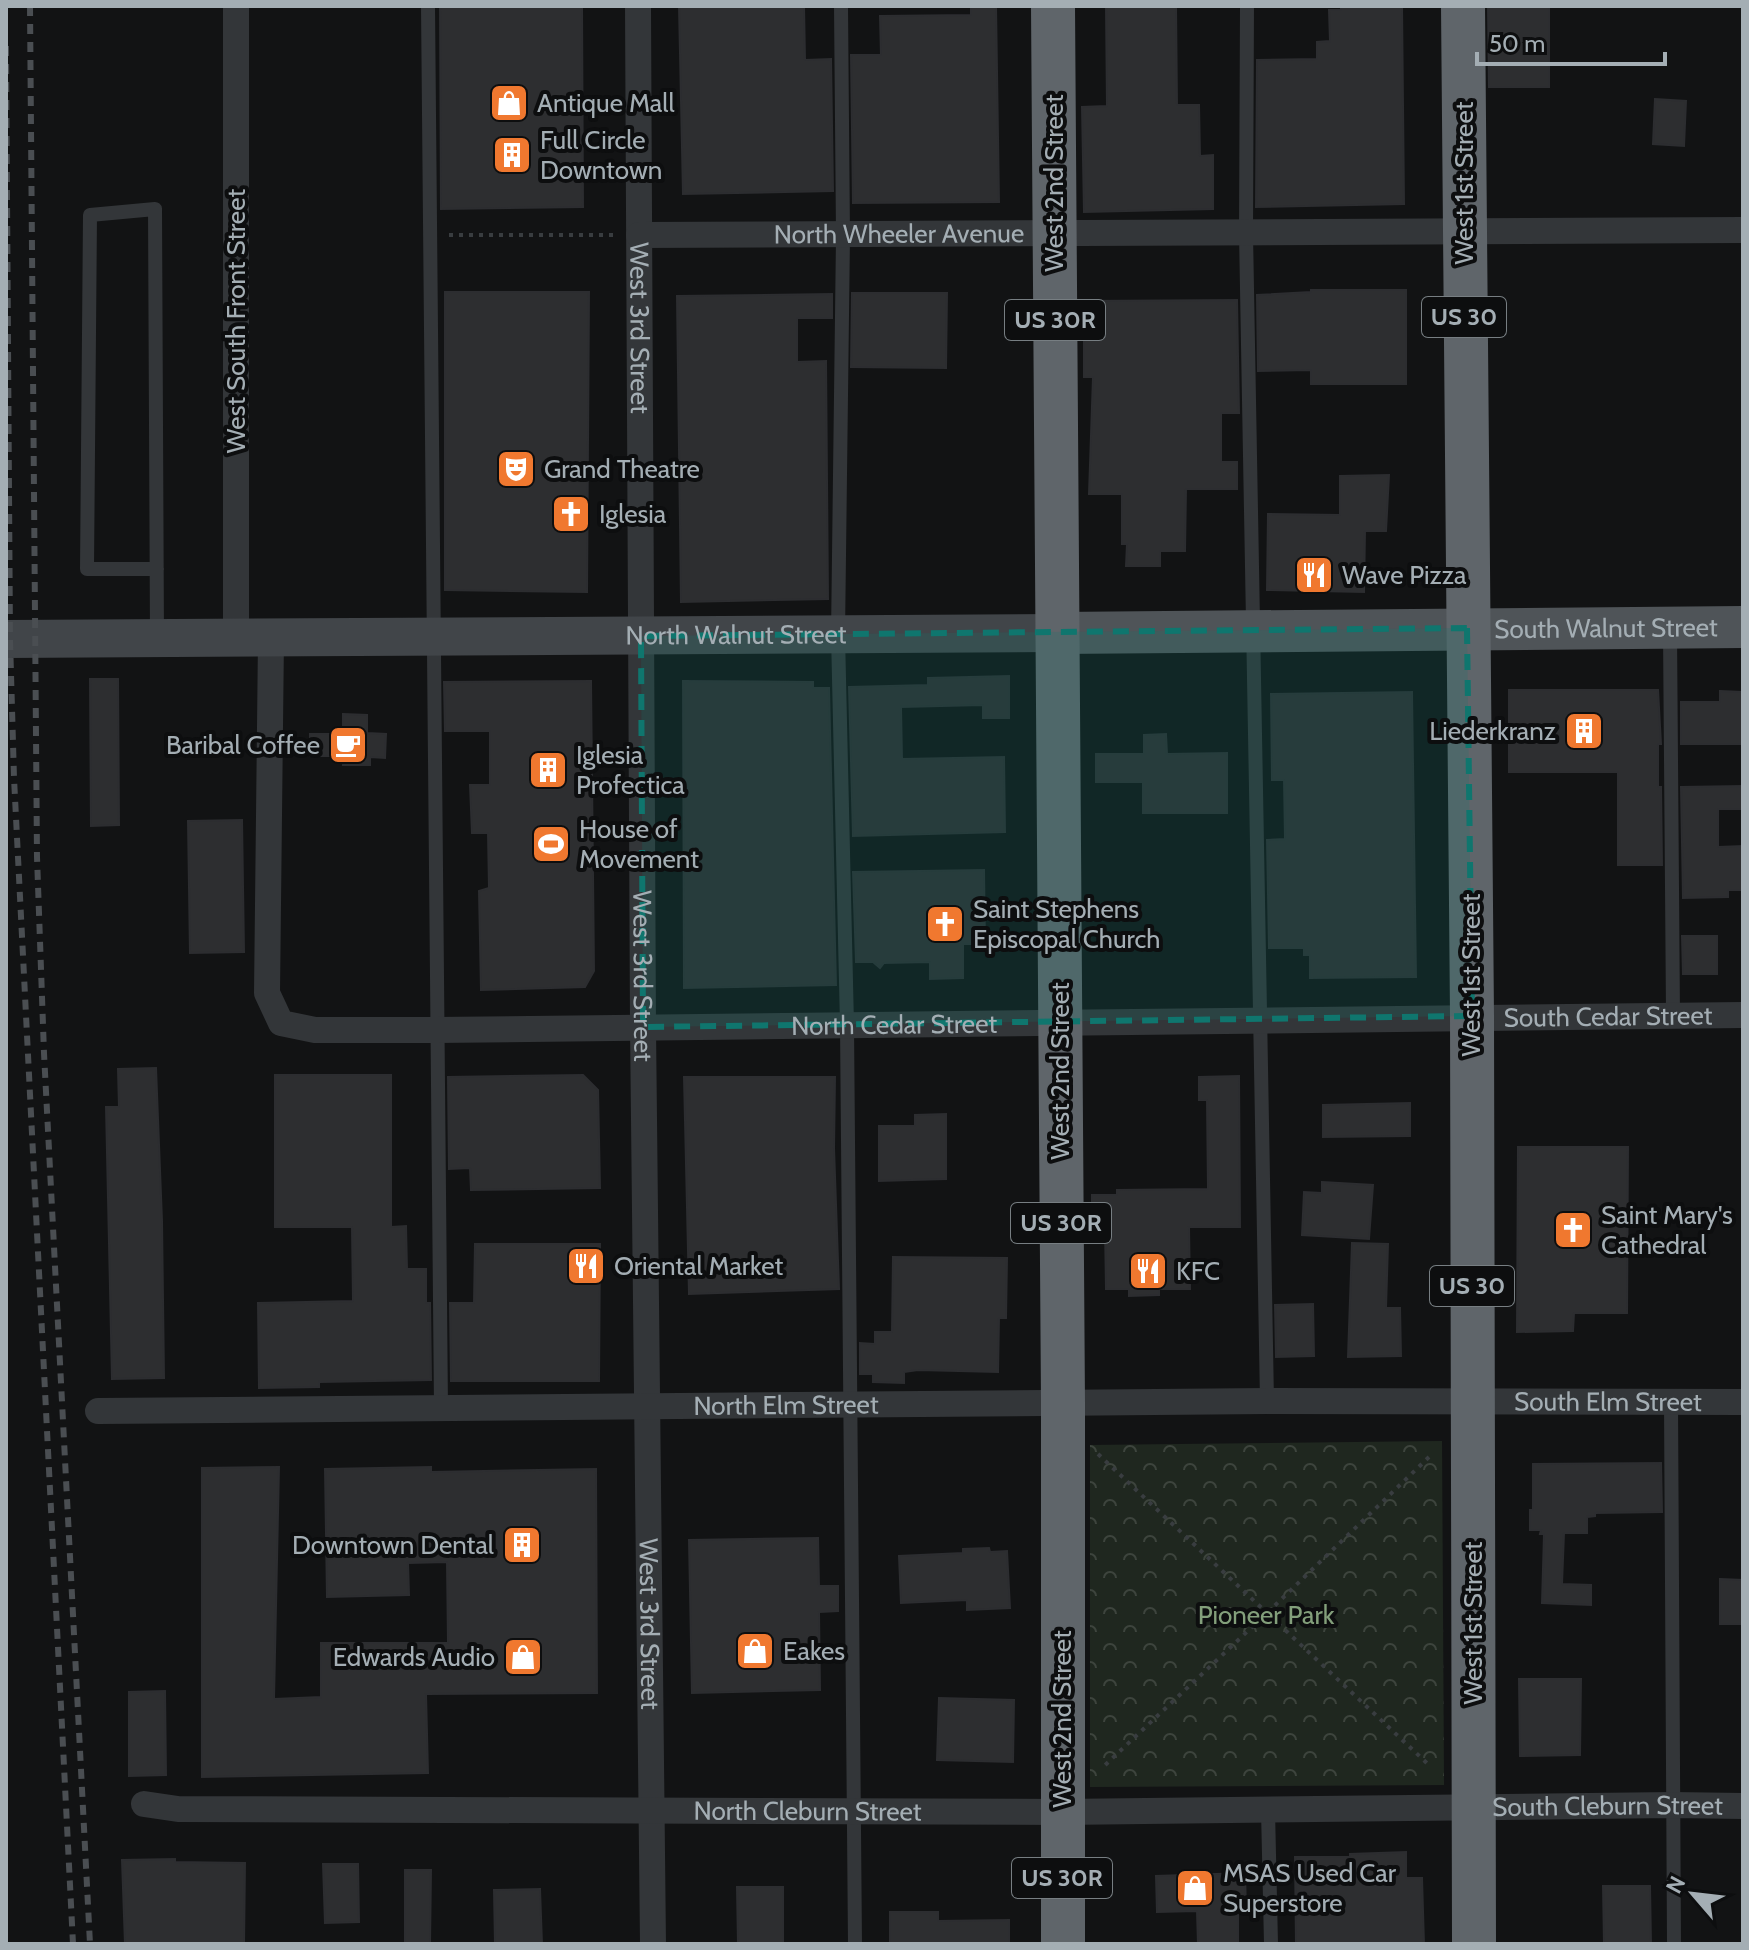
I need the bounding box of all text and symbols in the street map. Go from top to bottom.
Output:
scale bar [1477,16,1665,66]
text: 50 m [1489,29,1545,58]
shop icon: Antique Mall [488,82,530,124]
place label: Antique Mall [537,87,675,119]
street label: West 2nd Street [1038,94,1070,272]
street label: West 1st Street [1448,101,1480,264]
place label: Full Circle Downtown [540,124,662,186]
building icon: Full Circle Downtown [491,134,533,176]
street label: West South Front Street [220,189,252,453]
street label: North Wheeler Avenue [774,217,1024,250]
street label: West 3rd Street [623,242,656,414]
road number: US 30 [1422,297,1506,337]
road number: US 30R [1005,300,1105,340]
theatre icon: Grand Theatre [495,448,537,490]
place label: Grand Theatre [544,453,700,485]
church icon: Iglesia [550,493,592,535]
place label: Iglesia [599,498,667,530]
restaurant icon: Wave Pizza [1293,554,1335,596]
place label: Wave Pizza [1342,559,1467,591]
street label: South Walnut Street [1494,611,1718,645]
street label: North Walnut Street [625,618,847,651]
building icon: Liederkranz [1563,710,1605,752]
place label: Liederkranz [1429,715,1556,747]
cafe icon: Baribal Coffee [327,724,369,766]
place label: Baribal Coffee [166,729,320,761]
place label: Iglesia Profectica [576,739,685,801]
building icon: Iglesia Profectica [527,749,569,791]
place label: House of Movement [579,813,699,875]
sports icon: House of Movement [530,823,572,865]
street label: West 3rd Street [626,890,659,1062]
place label: Saint Stephens Episcopal Church [973,893,1160,955]
street label: West 1st Street [1455,893,1487,1056]
church icon: Saint Stephens Episcopal Church [924,903,966,945]
street label: West 2nd Street [1044,982,1076,1160]
street label: South Cedar Street [1504,999,1713,1034]
street label: North Cedar Street [791,1008,998,1042]
place label: Saint Mary's Cathedral [1601,1199,1733,1261]
road number: US 30R [1011,1203,1111,1243]
church icon: Saint Mary's Cathedral [1552,1209,1594,1251]
restaurant icon: Oriental Market [565,1245,607,1287]
place label: Oriental Market [614,1250,783,1282]
restaurant icon: KFC [1127,1250,1169,1292]
place label: KFC [1176,1255,1220,1287]
road number: US 30 [1430,1266,1514,1306]
street label: South Elm Street [1514,1386,1702,1418]
street label: North Elm Street [693,1388,879,1422]
building icon: Downtown Dental [501,1524,543,1566]
place label: Downtown Dental [292,1529,494,1561]
street label: West 3rd Street [633,1538,666,1710]
street label: West 1st Street [1457,1541,1489,1704]
park label: Pioneer Park [1198,1599,1335,1631]
shop icon: Eakes [734,1630,776,1672]
street label: West 2nd Street [1046,1630,1078,1808]
place label: Eakes [783,1635,845,1667]
shop icon: Edwards Audio [502,1636,544,1678]
place label: Edwards Audio [333,1641,495,1673]
street label: South Cleburn Street [1492,1789,1723,1823]
street label: North Cleburn Street [694,1795,922,1828]
north arrow [1653,1854,1733,1934]
place label: MSAS Used Car Superstore [1223,1857,1397,1919]
road number: US 30R [1012,1858,1112,1898]
shop icon: MSAS Used Car Superstore [1174,1867,1216,1909]
text: N [1660,1872,1691,1898]

